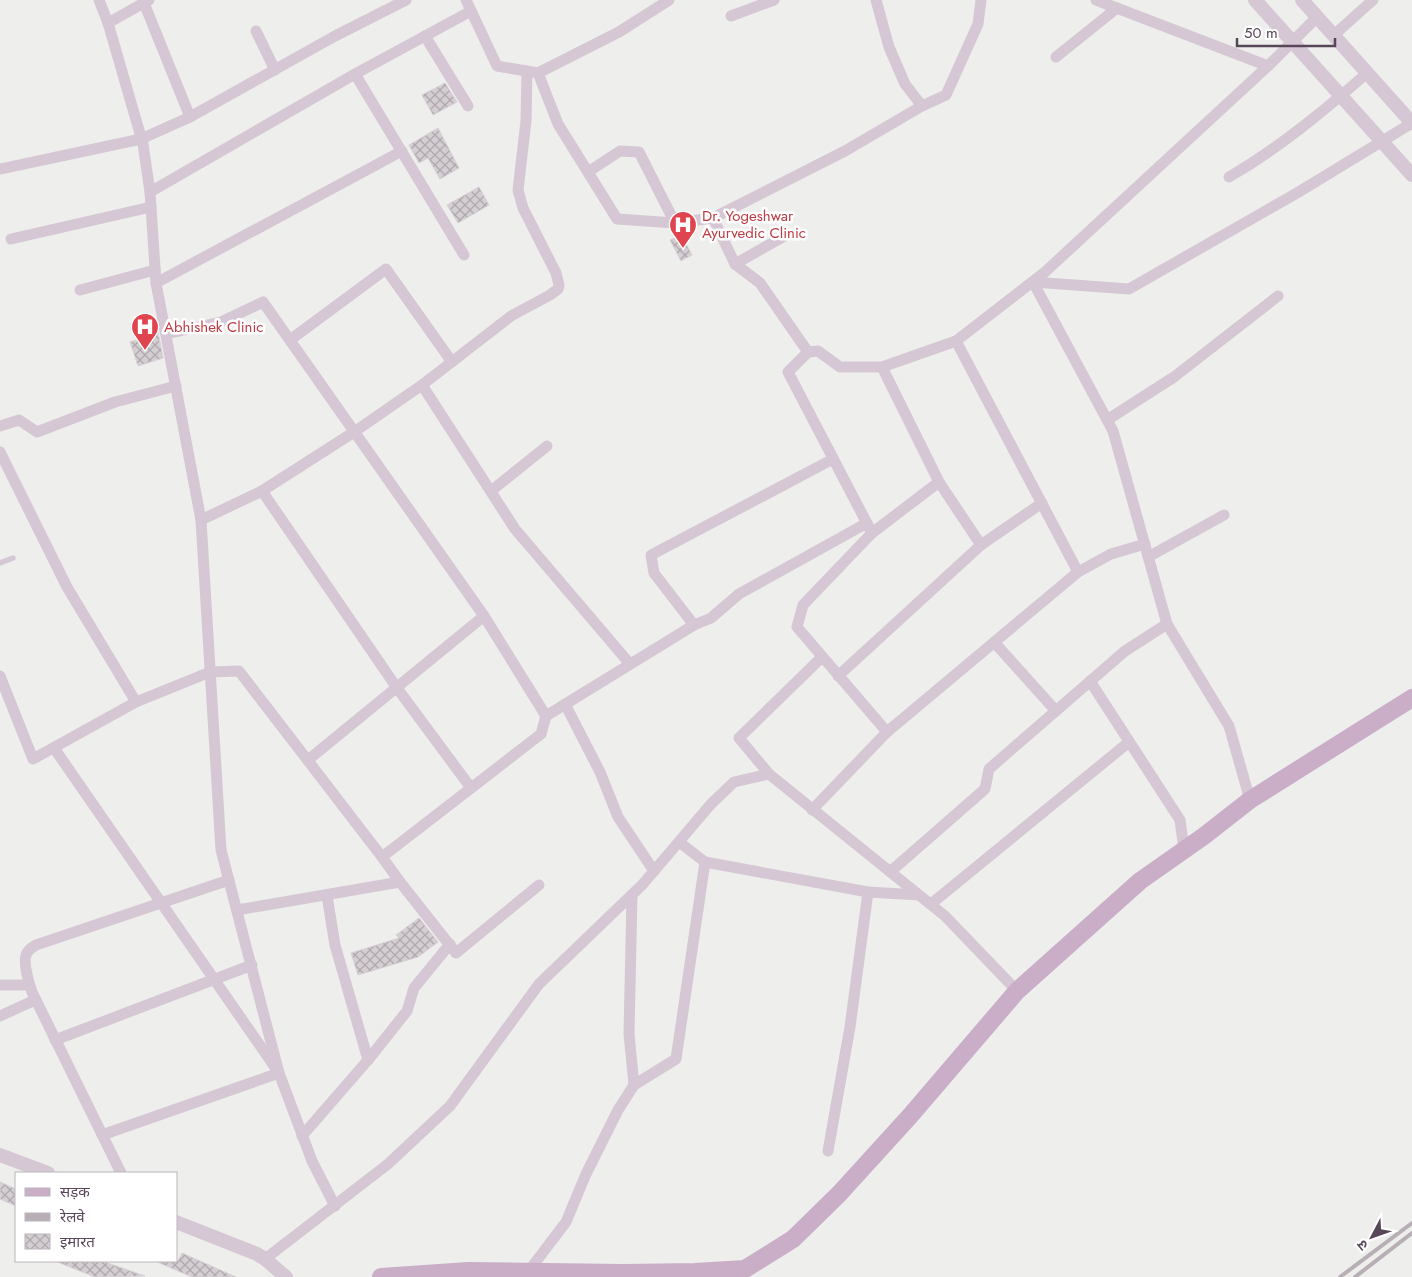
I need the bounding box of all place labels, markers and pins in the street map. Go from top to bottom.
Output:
place label: Dr. Yogeshwar Ayurvedic Clinic [702,205,806,244]
hospital icon: Dr. Yogeshwar Ayurvedic Clinic [668,210,698,249]
hospital icon: Abhishek Clinic [130,312,160,351]
place label: Abhishek Clinic [164,316,264,338]

